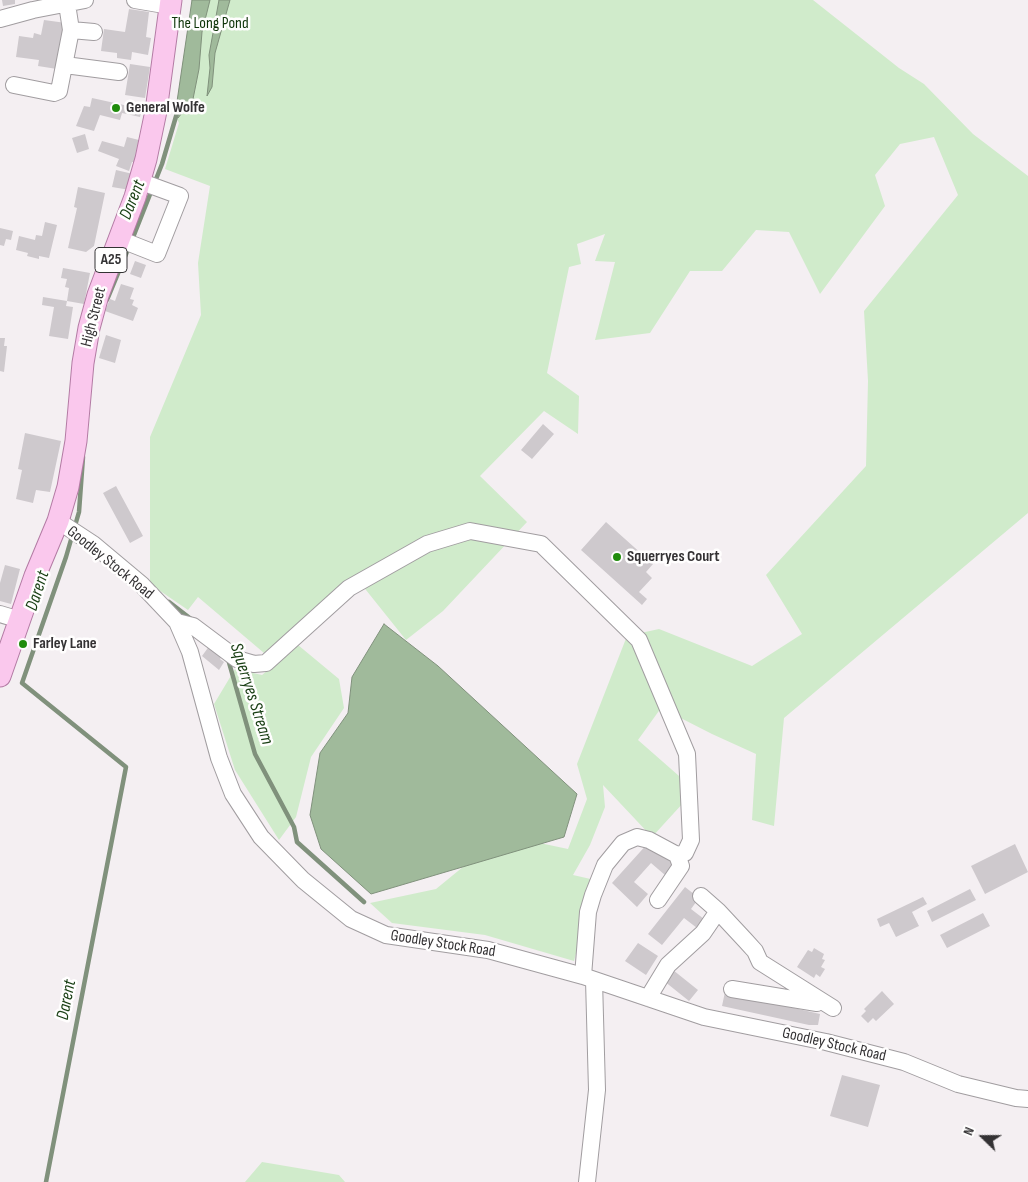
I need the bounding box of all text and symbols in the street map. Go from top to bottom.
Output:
park label: The Long Pond [171,14,249,34]
place label: General Wolfe [126,98,205,118]
marker: General Wolfe [110,102,122,114]
water label: Darent [115,177,151,223]
road number: A25 [95,248,127,272]
street label: High Street [77,285,111,349]
street label: Goodley Stock Road [63,522,157,604]
place label: Squerryes Court [627,547,720,567]
marker: Squerryes Court [611,551,623,563]
water label: Darent [21,568,55,614]
place label: Farley Lane [33,634,97,654]
marker: Farley Lane [17,638,29,650]
water label: Squerryes Stream [224,640,278,748]
street label: Goodley Stock Road [389,926,497,962]
water label: Darent [53,978,81,1022]
street label: Goodley Stock Road [780,1024,888,1066]
north arrow [958,1112,1008,1162]
text: N [959,1125,978,1138]

